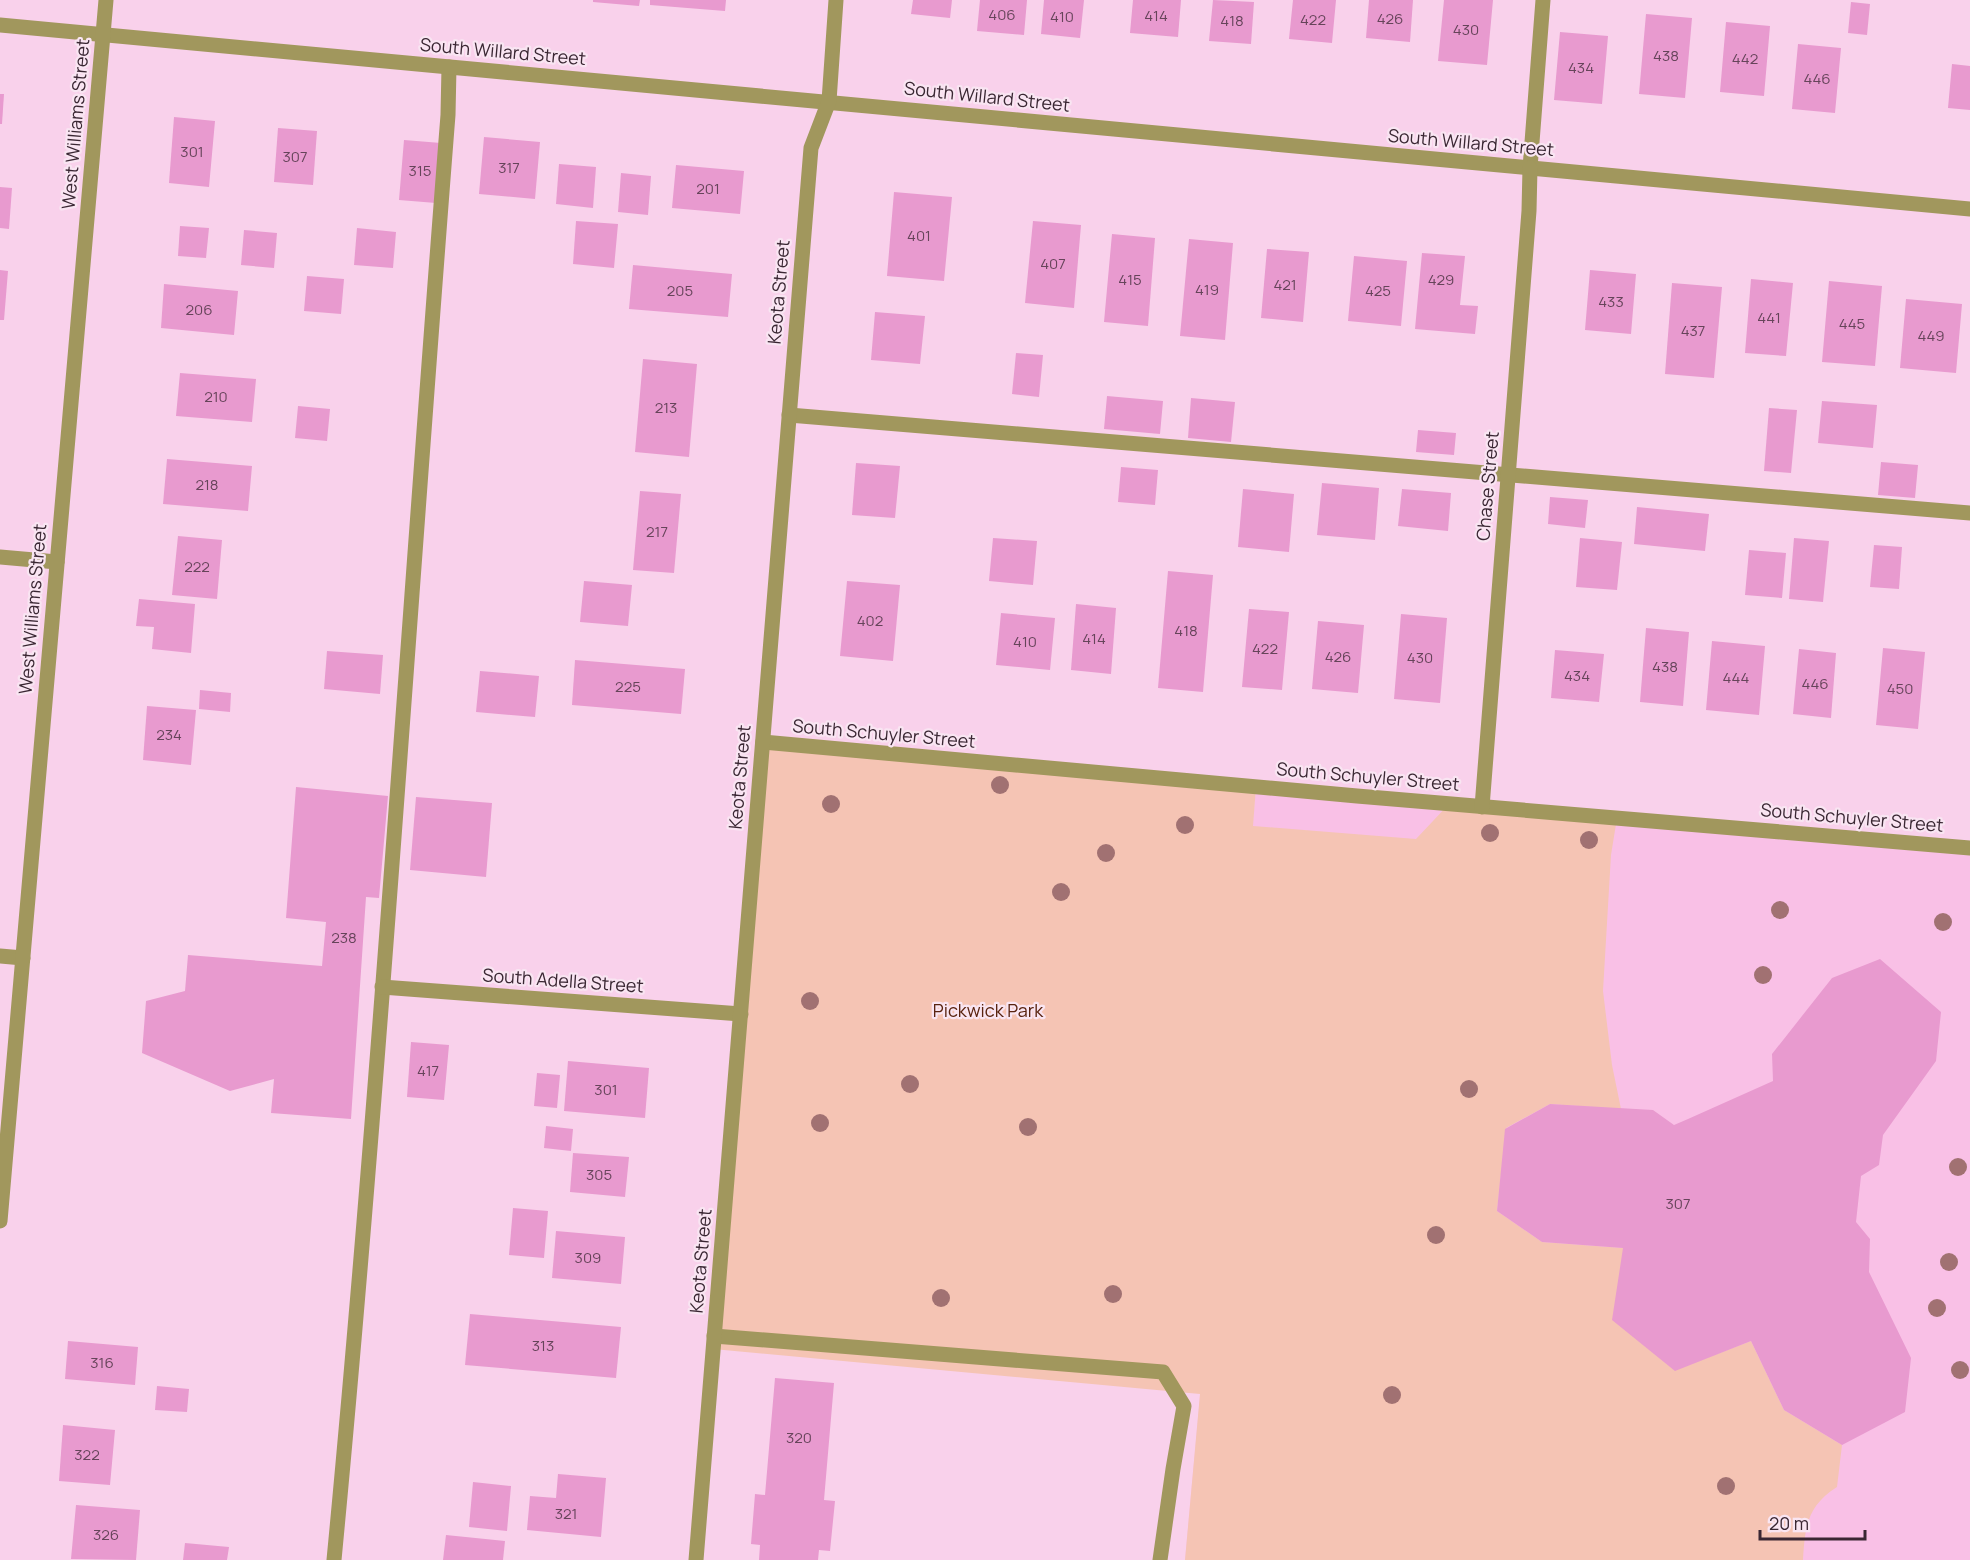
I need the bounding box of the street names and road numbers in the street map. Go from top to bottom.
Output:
street label: South Willard Street [419,32,587,70]
street label: West Williams Street [56,38,94,210]
street label: South Willard Street [903,75,1071,117]
street label: South Willard Street [1387,123,1555,161]
street label: Keota Street [761,239,795,345]
street label: Chase Street [1470,430,1504,542]
street label: West Williams Street [13,523,51,695]
street label: South Schuyler Street [792,713,977,753]
street label: Keota Street [722,724,756,830]
street label: South Schuyler Street [1276,756,1461,796]
street label: South Schuyler Street [1760,797,1945,837]
street label: South Adella Street [482,962,644,998]
street label: Keota Street [683,1208,717,1314]

